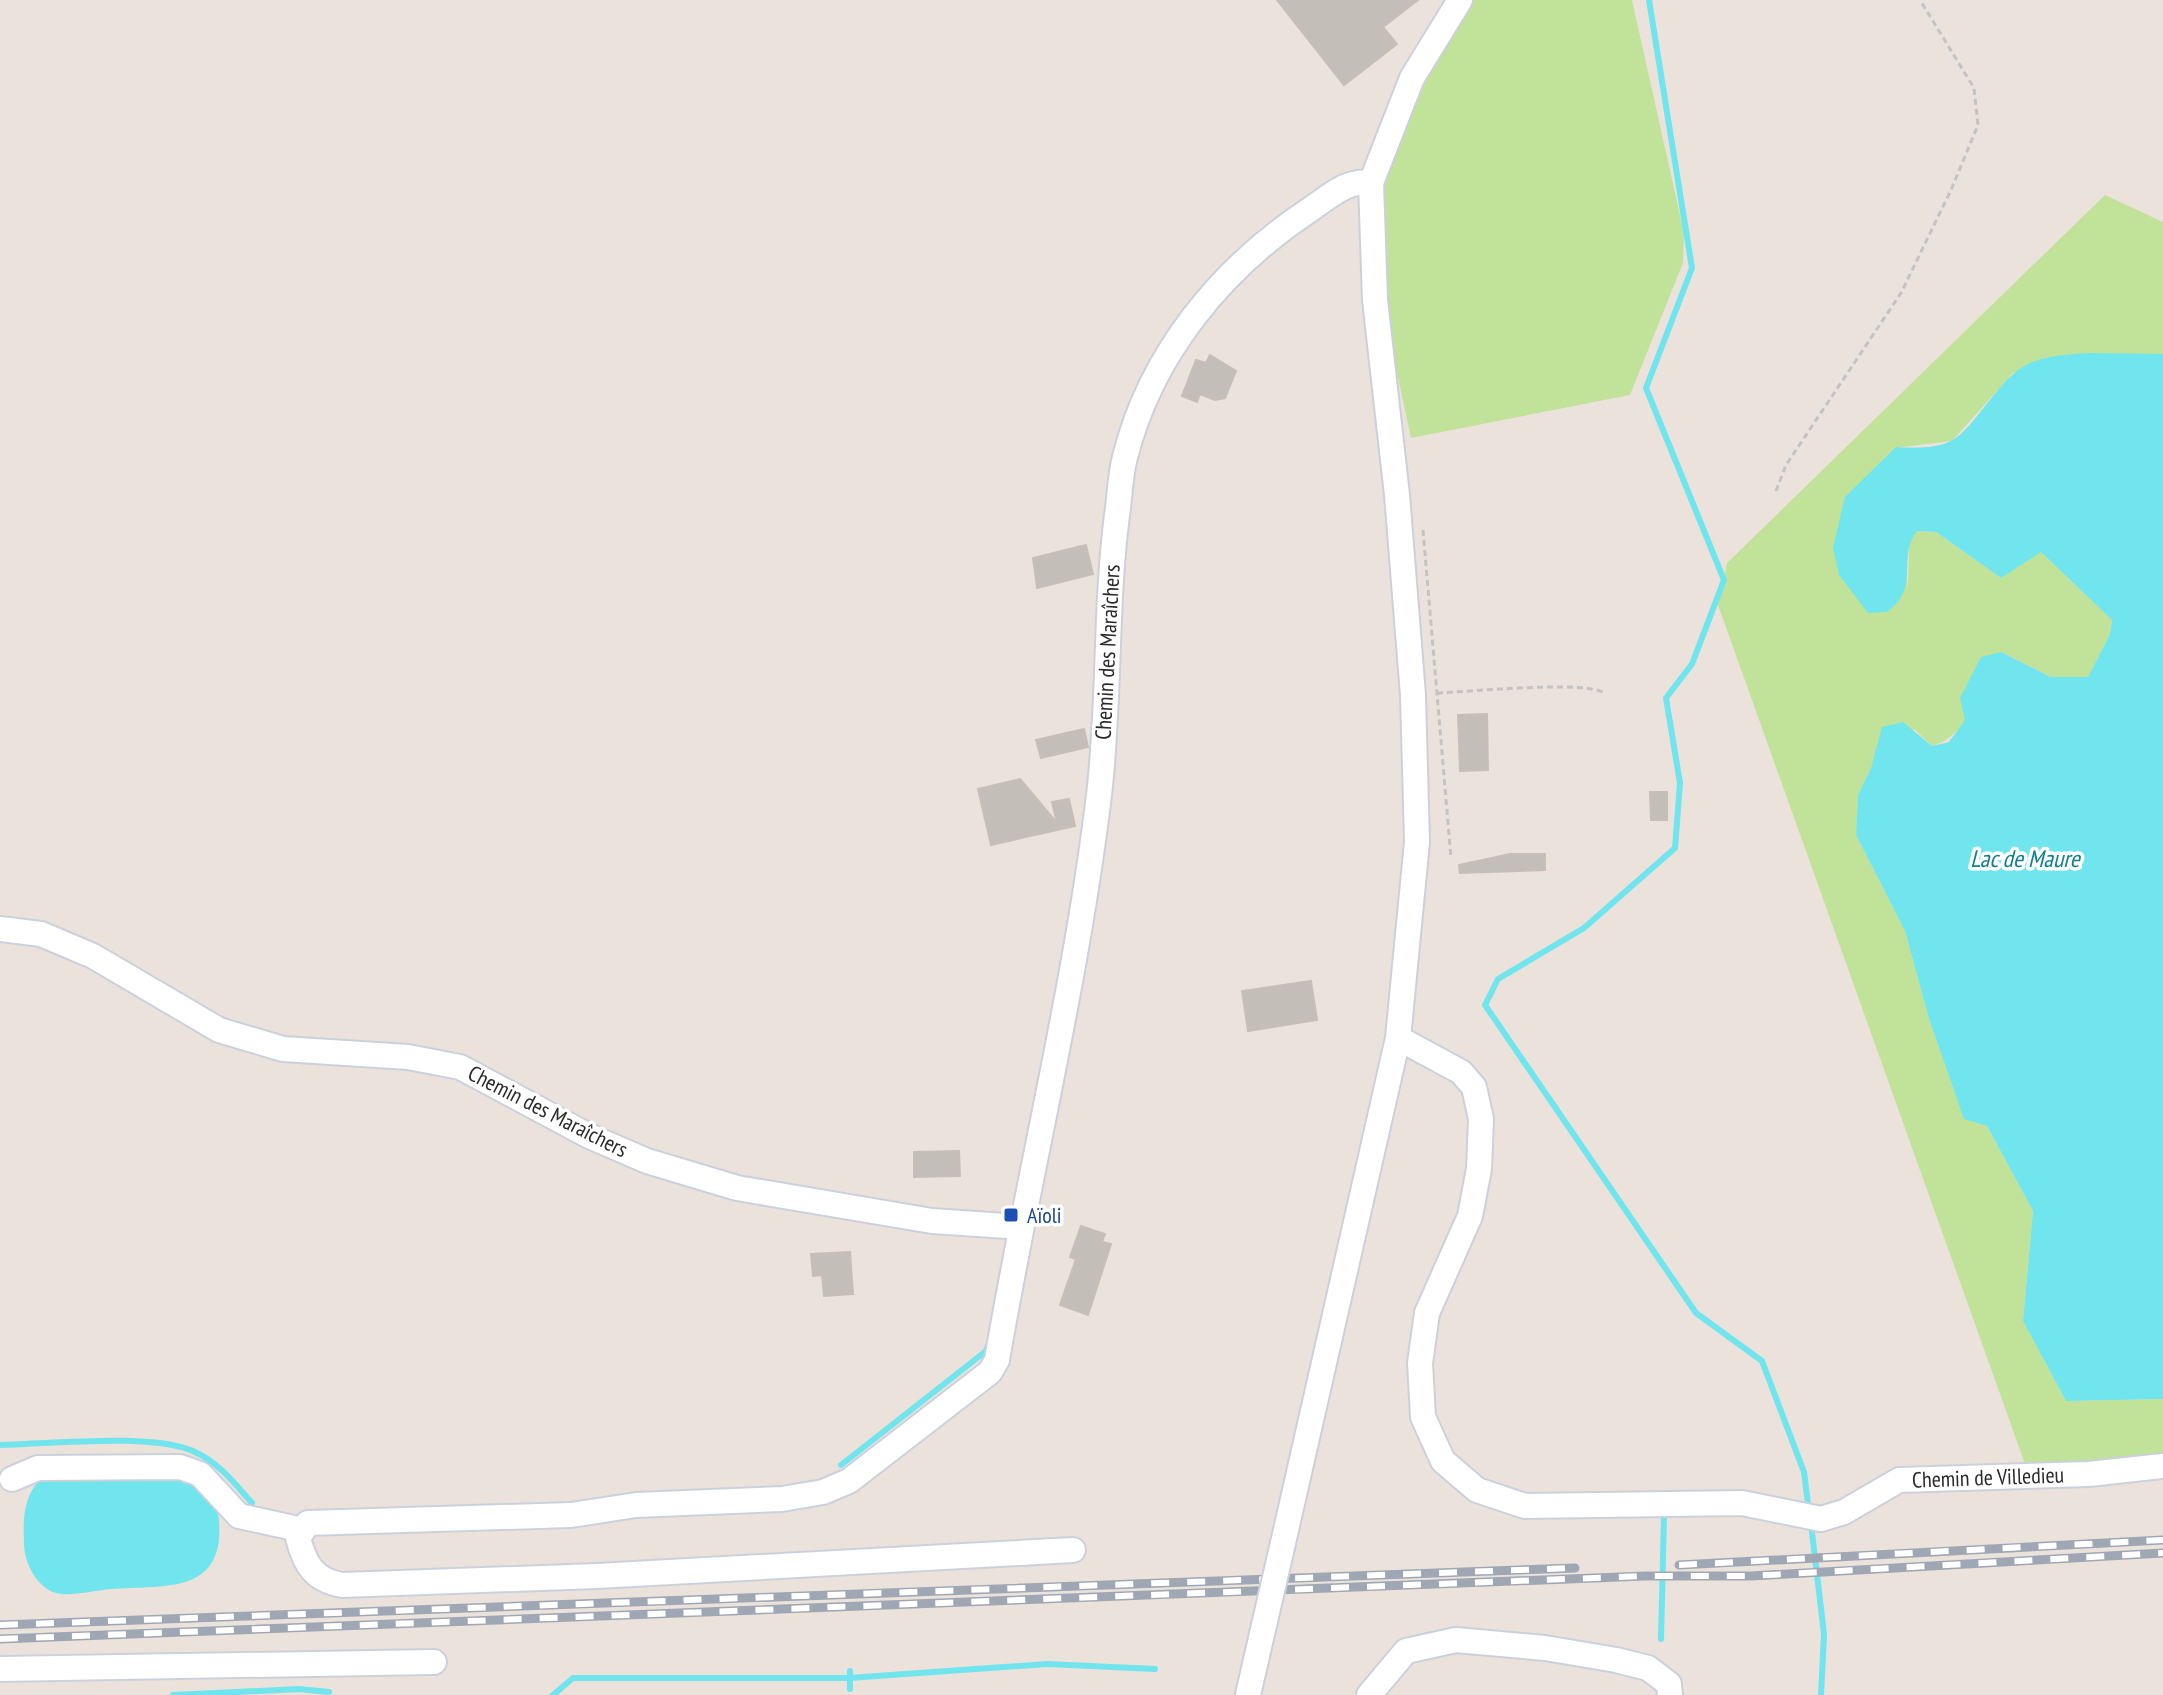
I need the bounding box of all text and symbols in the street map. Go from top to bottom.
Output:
street label: Chemin des Maraîchers [1088,564,1126,740]
water label: Lac de Maure [1970,843,2082,874]
street label: Chemin des Maraîchers [463,1059,633,1163]
place label: Aïoli [1027,1201,1062,1229]
marker: Aïoli [1002,1206,1020,1224]
street label: Chemin de Villedieu [1911,1460,2065,1494]

